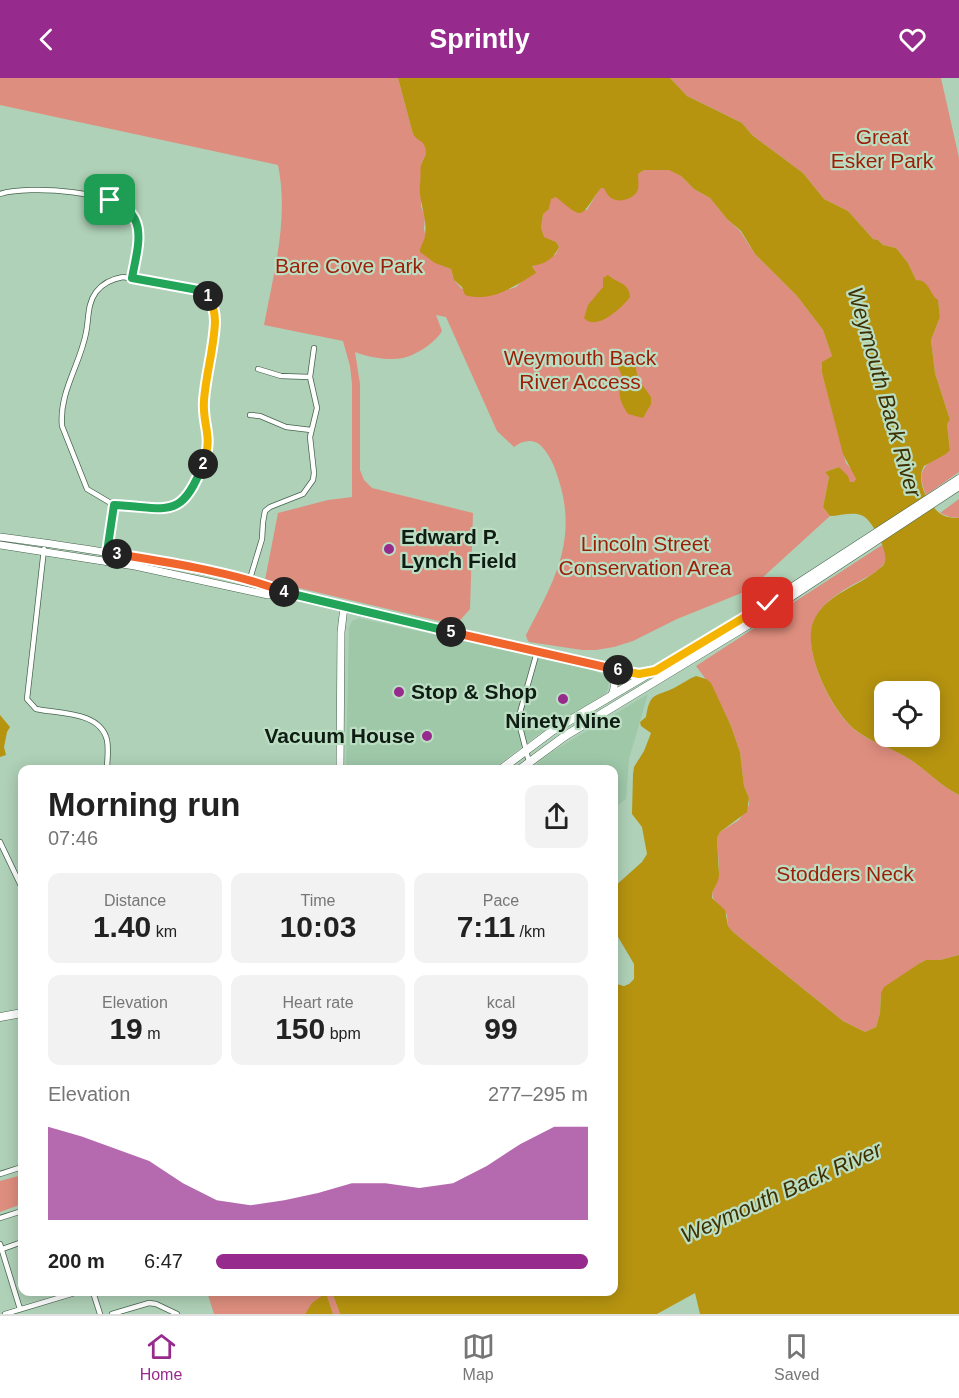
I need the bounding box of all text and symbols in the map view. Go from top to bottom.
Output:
icon: back [30,23,63,56]
icon: heart [896,23,929,56]
text: Sprintly [429,24,530,54]
park label: Great Esker Park [831,125,934,172]
pin [84,174,135,225]
icon: arrive [93,183,126,216]
park label: Bare Cove Park [275,254,424,277]
pin: 1 [193,281,223,311]
water label: Weymouth Back River [843,284,927,502]
text: 1 [204,287,212,304]
park label: Weymouth Back River Access [504,346,657,393]
pin: 2 [188,449,218,479]
text: 2 [199,455,207,472]
place label: Edward P. Lynch Field [401,525,517,572]
park label: Lincoln Street Conservation Area [559,532,732,579]
pin: 3 [102,539,132,569]
marker: Edward P. Lynch Field [382,542,396,556]
text: 3 [113,545,121,562]
pin: 4 [269,577,299,607]
pin [742,577,793,628]
text: 4 [280,583,288,600]
icon: check [751,586,784,619]
pin: 5 [436,617,466,647]
text: 5 [447,623,455,640]
pin: 6 [603,655,633,685]
text: 6 [614,661,622,678]
place label: Stop & Shop [411,680,537,703]
map controls [874,681,940,747]
button: locate [874,681,940,747]
marker: Stop & Shop [392,685,406,699]
marker: Ninety Nine [556,692,570,706]
place label: Ninety Nine [505,709,621,732]
place label: Vacuum House [264,724,415,747]
marker: Vacuum House [420,729,434,743]
button: share [525,785,588,848]
text: Morning run [48,786,240,823]
text: 07:46 [48,827,98,849]
park label: Stodders Neck [776,862,914,885]
text: Distance [104,892,166,909]
text: Time [301,892,335,909]
text: Pace [483,892,519,909]
text: 1.40 [93,910,151,943]
text: 10:03 [280,910,356,943]
text: 7:11 [457,910,515,943]
text: km [151,923,177,940]
text: /km [515,923,545,940]
text: Elevation [102,994,168,1011]
text: Heart rate [282,994,354,1011]
text: kcal [487,994,515,1011]
text: 19 [109,1012,143,1045]
text: 150 [275,1012,325,1045]
text: 99 [484,1012,518,1045]
text: m [143,1025,161,1042]
text: bpm [325,1025,361,1042]
text: Elevation [48,1083,130,1105]
text: 277–295 m [488,1083,588,1105]
water label: Weymouth Back River [677,1136,887,1248]
text: 200 m [48,1250,105,1272]
text: 6:47 [144,1250,183,1272]
tab: Home [140,1330,182,1384]
tab: Map [462,1330,495,1384]
tab: Saved [774,1330,819,1384]

